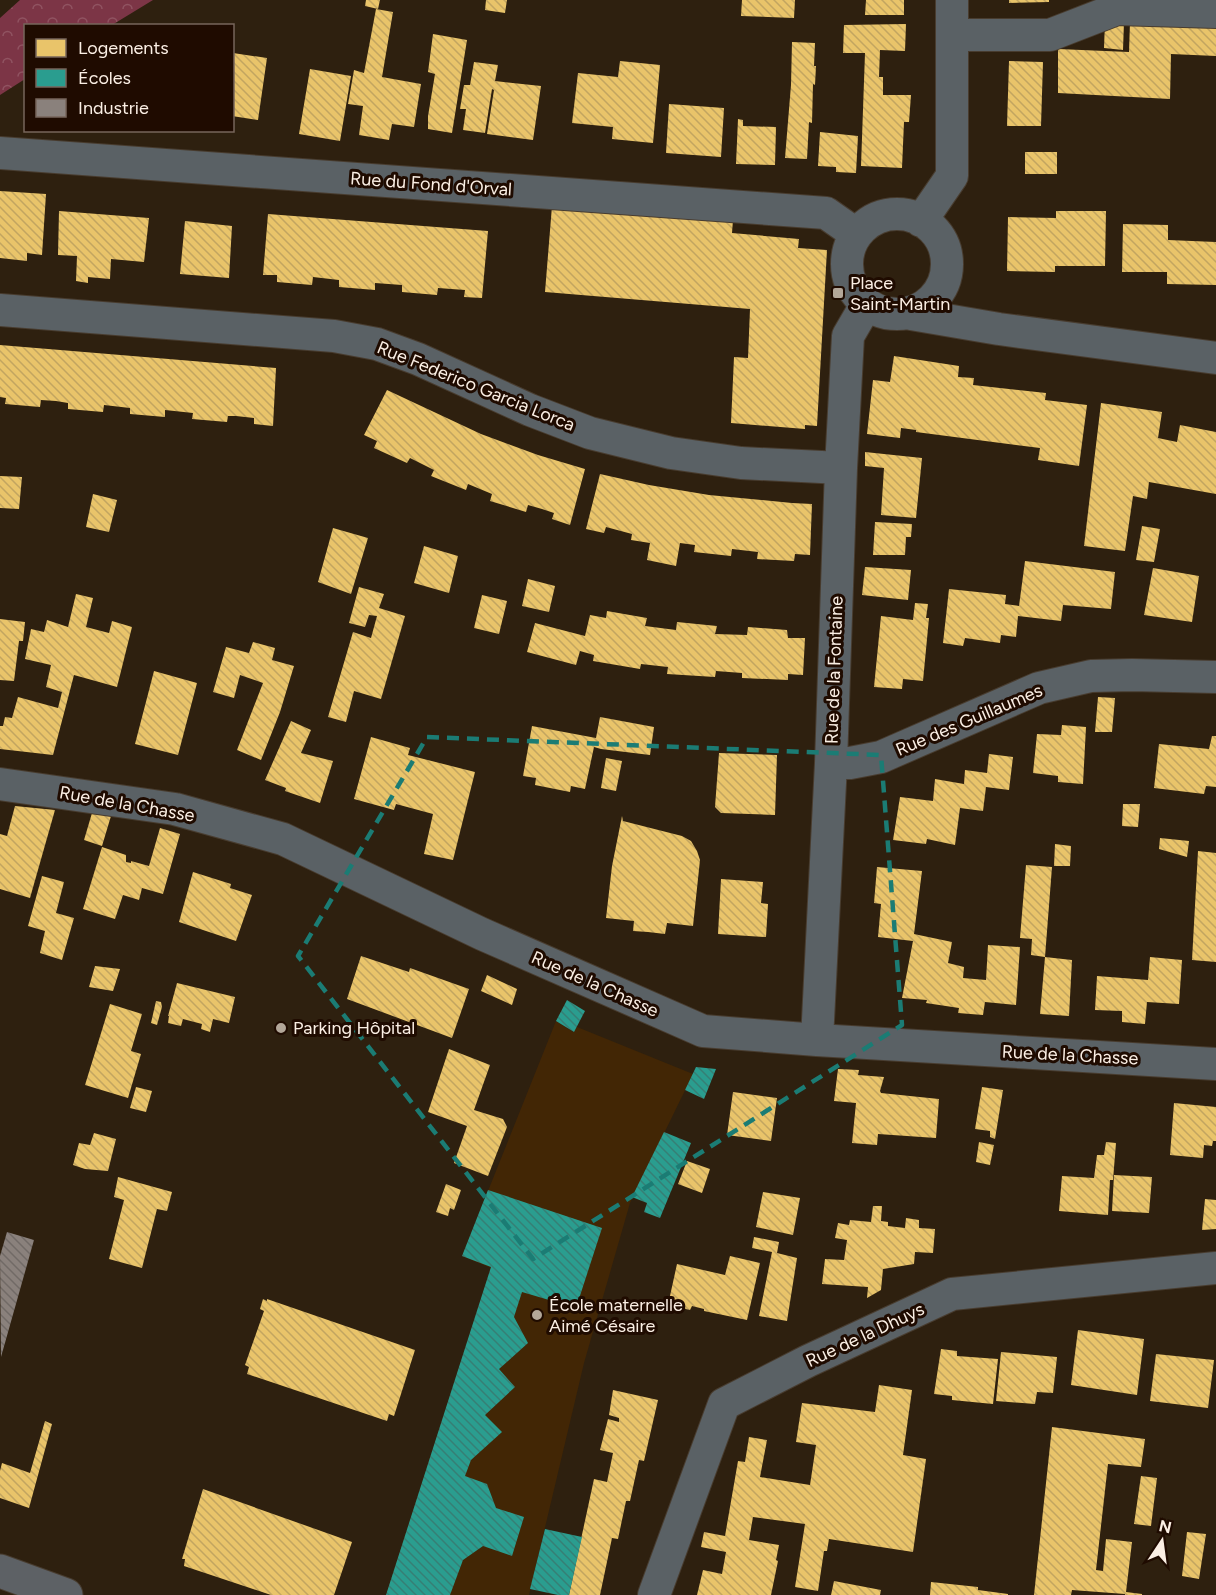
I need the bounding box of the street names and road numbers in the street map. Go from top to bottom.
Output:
street label: Rue du Fond d'Orval [349,167,513,201]
street label: Rue Federico Garcia Lorca [374,336,578,436]
street label: Rue de la Fontaine [820,595,848,744]
street label: Rue des Guillaumes [892,679,1046,761]
street label: Rue de la Chasse [58,781,196,827]
street label: Rue de la Chasse [528,946,662,1022]
street label: Rue de la Chasse [1001,1040,1139,1070]
street label: Rue de la Dhuys [802,1298,928,1372]

